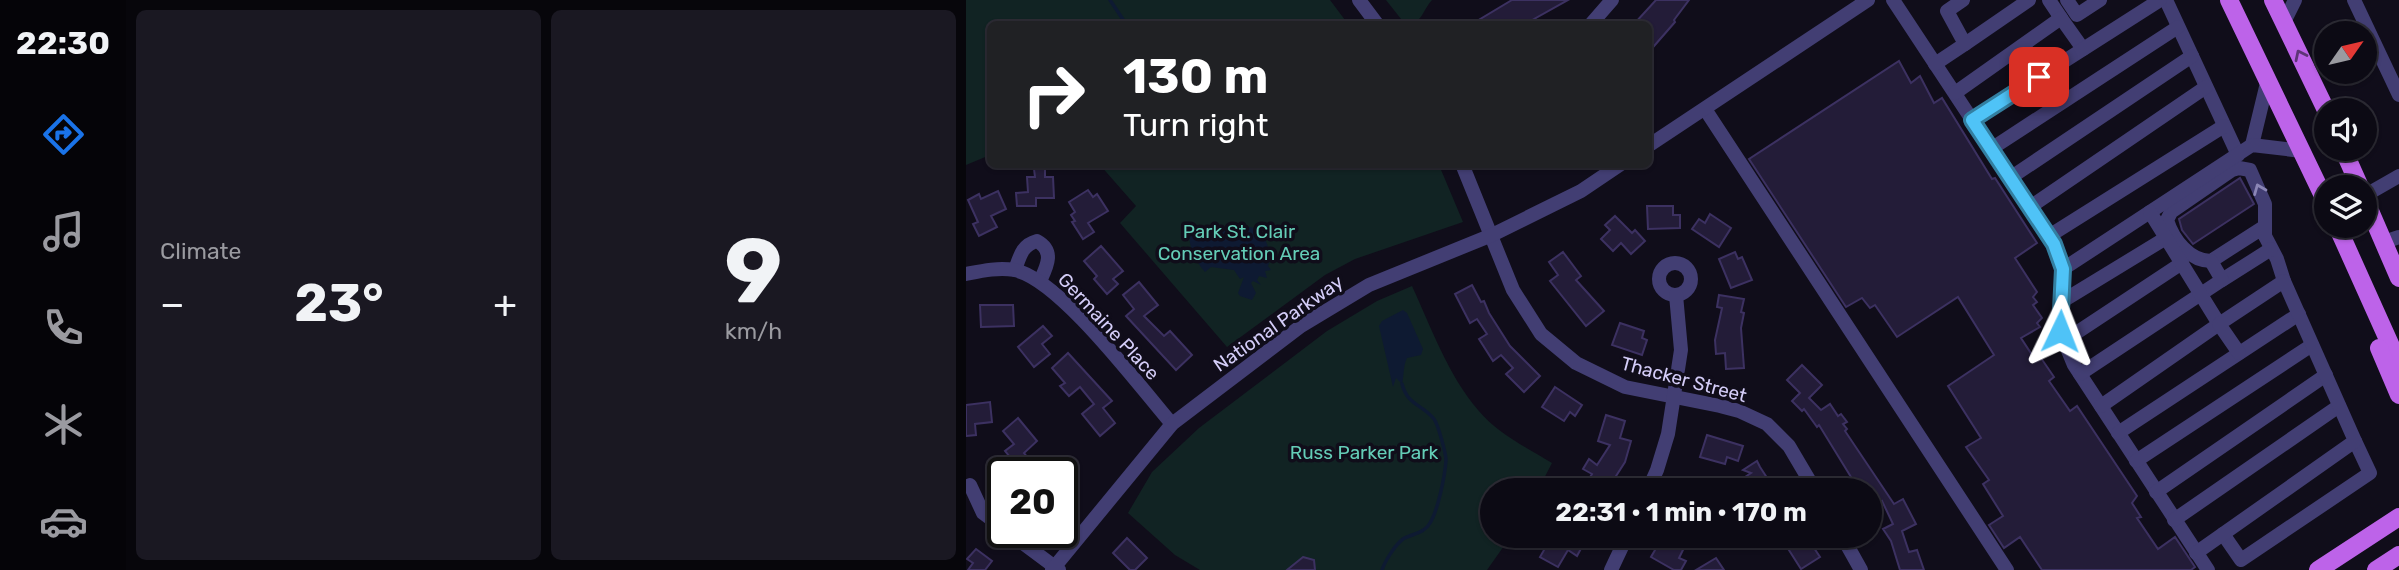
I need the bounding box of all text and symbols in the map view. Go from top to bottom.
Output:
north arrow [2314,21,2376,84]
map controls [2314,21,2377,238]
text: 22:30 [16,24,110,62]
text: 130 m [1123,47,1268,105]
pin [2009,47,2069,107]
icon: right [1008,49,1099,140]
one-way arrow [2295,50,2309,62]
icon: arrive [2020,58,2058,96]
button: sound [2314,98,2377,161]
text: Turn right [1123,106,1268,144]
icon: directions [39,110,88,159]
button: layers [2314,175,2377,238]
one-way arrow [2253,184,2267,196]
icon: music [39,207,88,256]
text: 9 [724,217,783,325]
park label: Park St. Clair Conservation Area [1158,220,1320,265]
text: Climate [160,237,241,265]
street label: Germaine Place [1053,268,1164,385]
street label: National Parkway [1209,270,1348,377]
text: 23° [294,272,384,334]
text: − [160,281,185,327]
text: + [493,281,517,327]
position arrow [2023,294,2097,368]
icon: phone [39,303,88,352]
text: km/h [725,317,782,345]
street label: Thacker Street [1618,352,1750,407]
icon: climate [39,400,88,449]
park label: Russ Parker Park [1290,441,1438,464]
speed limit sign: 20 [987,457,1078,548]
icon: car [39,497,88,546]
text: 22:31 · 1 min · 170 m [1555,497,1807,528]

